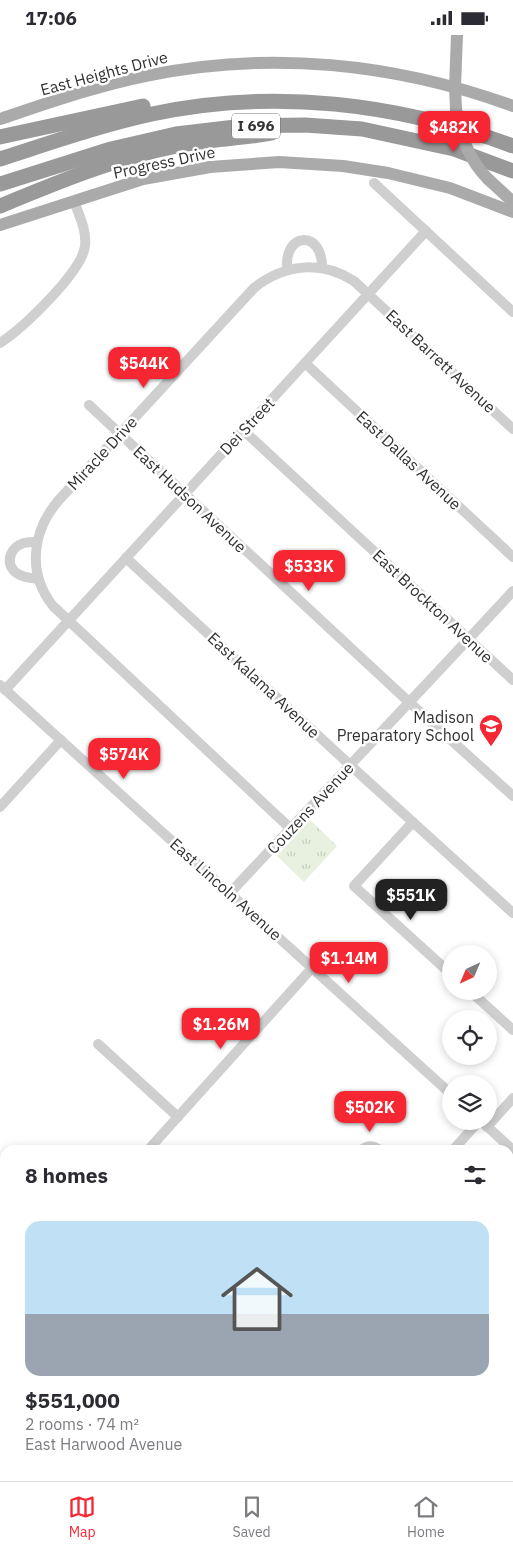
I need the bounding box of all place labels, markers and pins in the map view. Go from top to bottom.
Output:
pin: $482K [419,111,489,153]
pin: $544K [109,347,179,389]
pin: $533K [274,549,344,592]
place label: Madison Preparatory School [337,707,474,745]
school or university icon: Madison Preparatory School [478,713,504,747]
pin: $574K [89,737,159,780]
pin: $551K [376,879,446,921]
pin: $1.14M [308,941,390,984]
pin: $1.26M [180,1007,262,1050]
pin: $502K [335,1091,405,1133]

